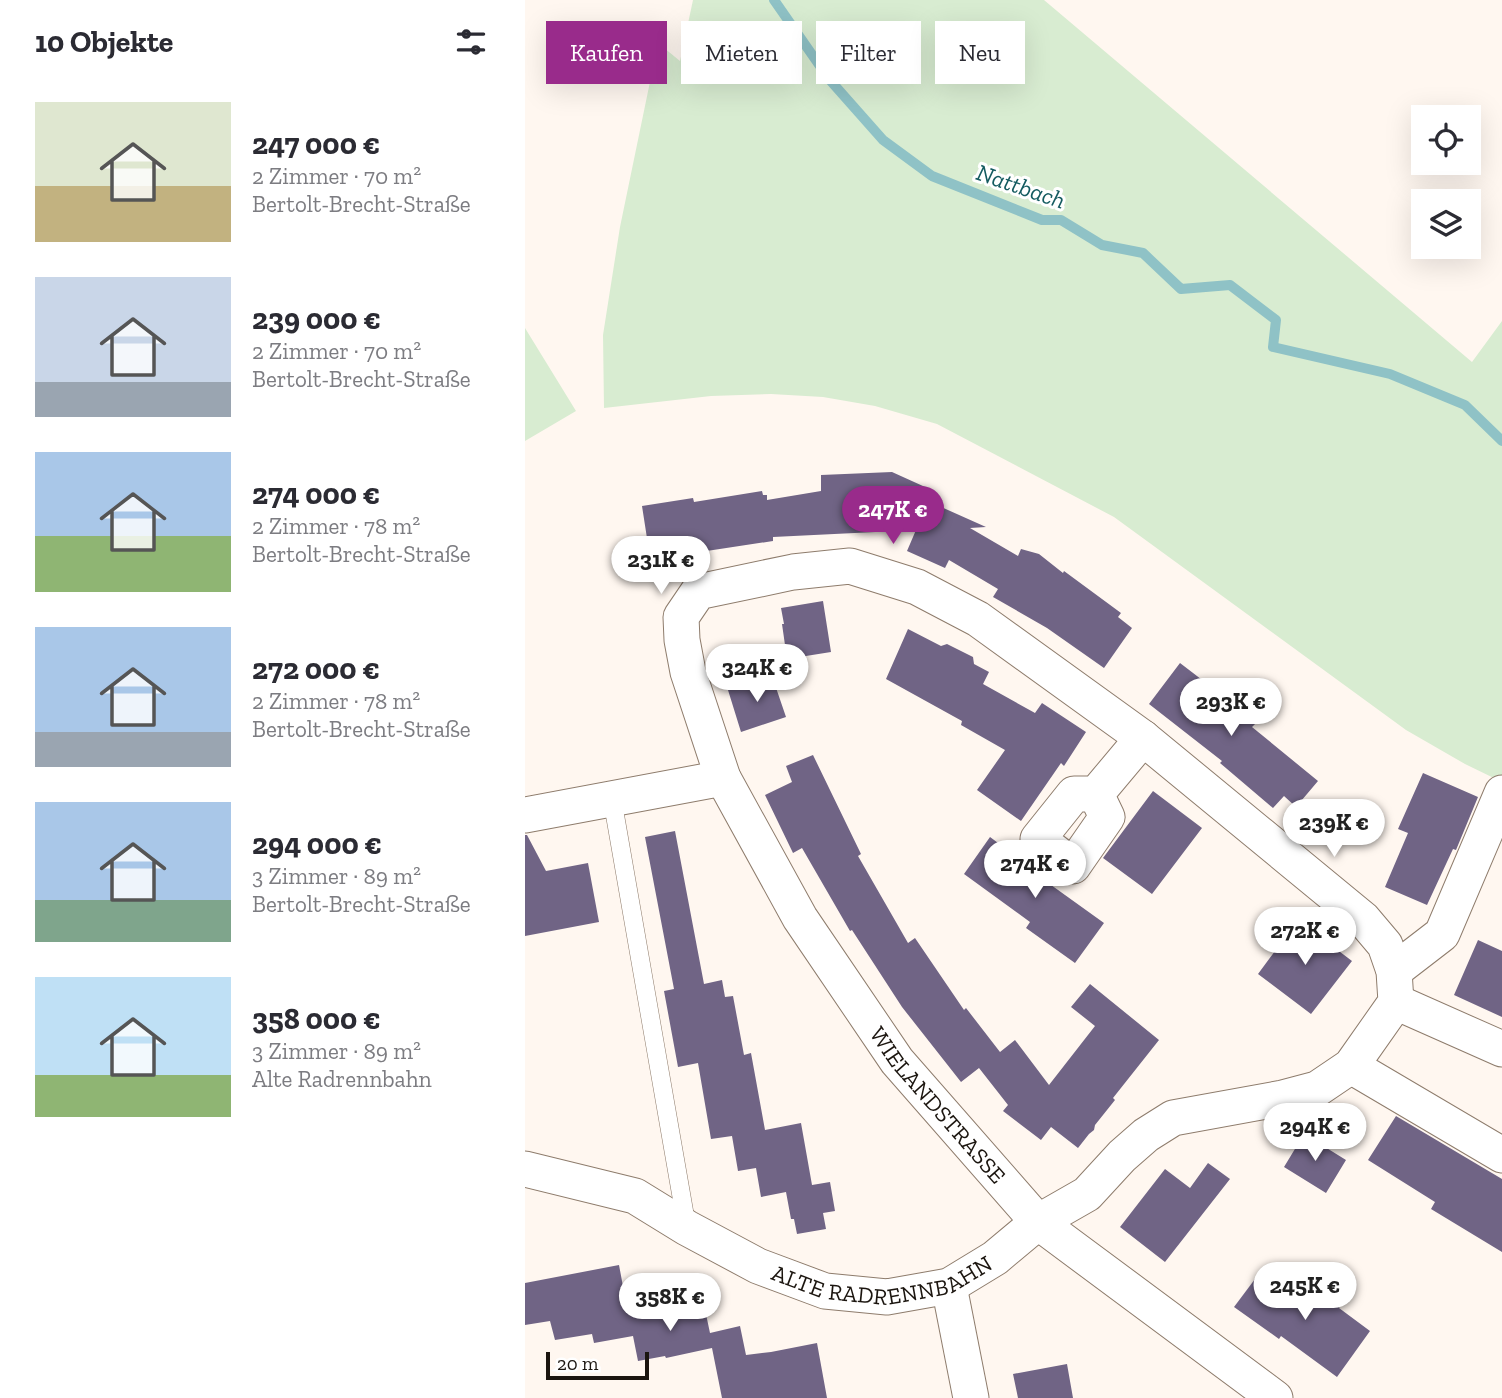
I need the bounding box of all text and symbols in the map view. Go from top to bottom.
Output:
chip: Kaufen [546,21,667,84]
chip: Mieten [681,21,802,84]
chip: Filter [816,21,921,84]
chip: Neu [935,21,1025,84]
icon: filters [452,23,490,61]
text: 10 Objekte [35,24,173,60]
map controls [1411,105,1481,259]
button: locate [1411,105,1481,175]
text: 247 000 € [252,126,380,162]
icon: home [91,130,175,214]
water label: Nattbach [973,157,1069,215]
text: 2 Zimmer · 70 m² [252,162,421,190]
button: layers [1411,189,1481,259]
text: Bertolt-Brecht-Straße [252,190,471,218]
text: 239 000 € [252,301,381,337]
icon: home [91,305,175,389]
text: 2 Zimmer · 70 m² [252,337,421,365]
text: Bertolt-Brecht-Straße [252,365,471,393]
text: 274 000 € [252,476,380,512]
icon: home [91,480,175,564]
pin: 247K € [836,486,950,546]
text: 247K € [858,495,928,523]
text: 2 Zimmer · 78 m² [252,512,420,540]
pin: 231K € [604,536,718,596]
text: Bertolt-Brecht-Straße [252,540,471,568]
text: 231K € [627,545,695,573]
pin: 324K € [700,644,814,704]
text: 272 000 € [252,651,380,687]
text: 324K € [721,653,793,681]
icon: home [91,655,175,739]
pin: 293K € [1174,678,1288,738]
text: 2 Zimmer · 78 m² [252,687,420,715]
text: 293K € [1196,687,1266,715]
text: Bertolt-Brecht-Straße [252,715,471,743]
pin: 239K € [1277,800,1391,859]
text: 239K € [1299,808,1369,836]
text: 294 000 € [252,826,382,862]
icon: home [91,830,175,914]
pin: 274K € [978,841,1092,900]
text: 274K € [1000,849,1070,877]
text: 3 Zimmer · 89 m² [252,862,421,890]
text: Bertolt-Brecht-Straße [252,890,471,918]
pin: 272K € [1248,908,1362,967]
text: 272K € [1270,916,1340,944]
text: 358 000 € [252,1001,381,1037]
icon: home [91,1005,175,1089]
street label: WIELANDSTRASSE [864,1021,1012,1189]
text: 3 Zimmer · 89 m² [252,1037,421,1065]
text: Alte Radrennbahn [252,1065,432,1093]
pin: 294K € [1258,1104,1372,1163]
text: 294K € [1279,1112,1351,1140]
street label: ALTE RADRENNBAHN [768,1249,997,1311]
pin: 245K € [1248,1262,1362,1322]
text: 245K € [1270,1271,1340,1299]
pin: 358K € [613,1274,727,1333]
text: 358K € [635,1282,705,1310]
scale bar [546,1349,649,1381]
text: 20 m [557,1352,598,1375]

